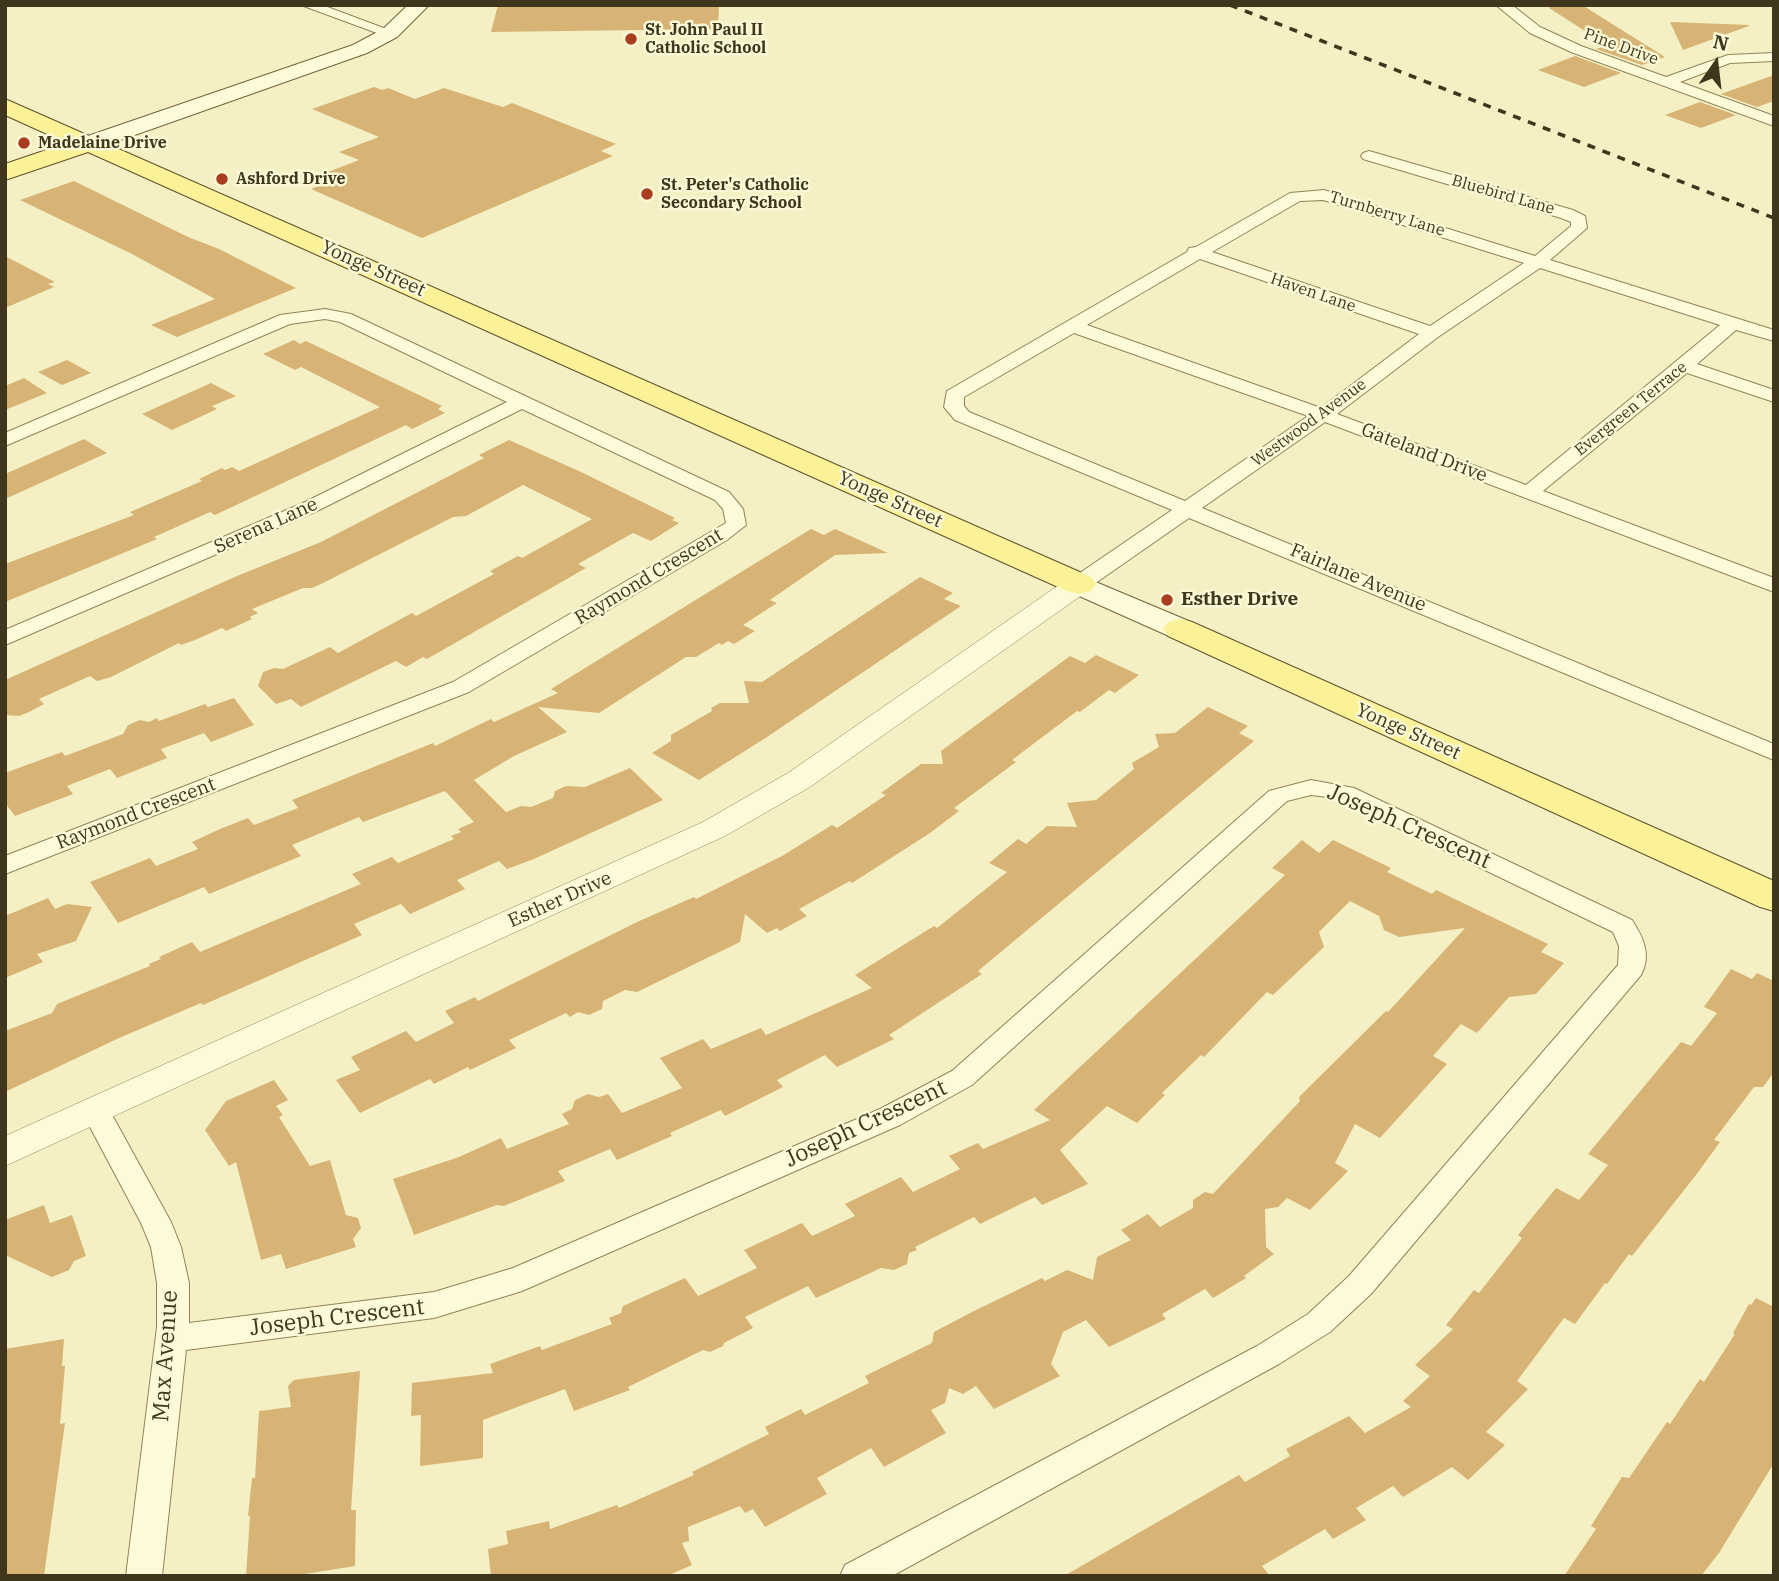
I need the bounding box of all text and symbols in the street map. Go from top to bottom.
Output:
place label: St. John Paul II Catholic School [645,20,766,58]
street label: Pine Drive [1581,25,1661,69]
north arrow [1681,28,1751,98]
text: N [1711,29,1731,56]
marker: St. John Paul II Catholic School [623,31,639,47]
place label: Madelaine Drive [38,133,167,153]
marker: Madelaine Drive [16,135,32,151]
place label: Ashford Drive [236,169,346,189]
marker: Ashford Drive [214,171,230,187]
street label: Bluebird Lane [1449,171,1557,219]
place label: St. Peter's Catholic Secondary School [661,175,809,213]
marker: St. Peter's Catholic Secondary School [639,186,655,202]
street label: Turnberry Lane [1327,187,1447,241]
street label: Yonge Street [317,236,429,302]
street label: Haven Lane [1268,269,1358,317]
street label: Evergreen Terrace [1571,358,1691,460]
street label: Westwood Avenue [1248,375,1370,471]
street label: Gateland Drive [1358,419,1490,487]
street label: Yonge Street [834,467,946,533]
street label: Serena Lane [211,493,321,559]
street label: Raymond Crescent [571,524,727,630]
street label: Fairlane Avenue [1287,539,1429,617]
place label: Esther Drive [1181,589,1298,611]
marker: Esther Drive [1159,592,1175,608]
street label: Yonge Street [1352,699,1464,765]
street label: Raymond Crescent [53,773,219,855]
street label: Joseph Crescent [1323,779,1495,875]
street label: Esther Drive [505,867,615,933]
street label: Joseph Crescent [781,1074,951,1174]
street label: Max Avenue [148,1289,184,1423]
street label: Joseph Crescent [248,1294,426,1342]

